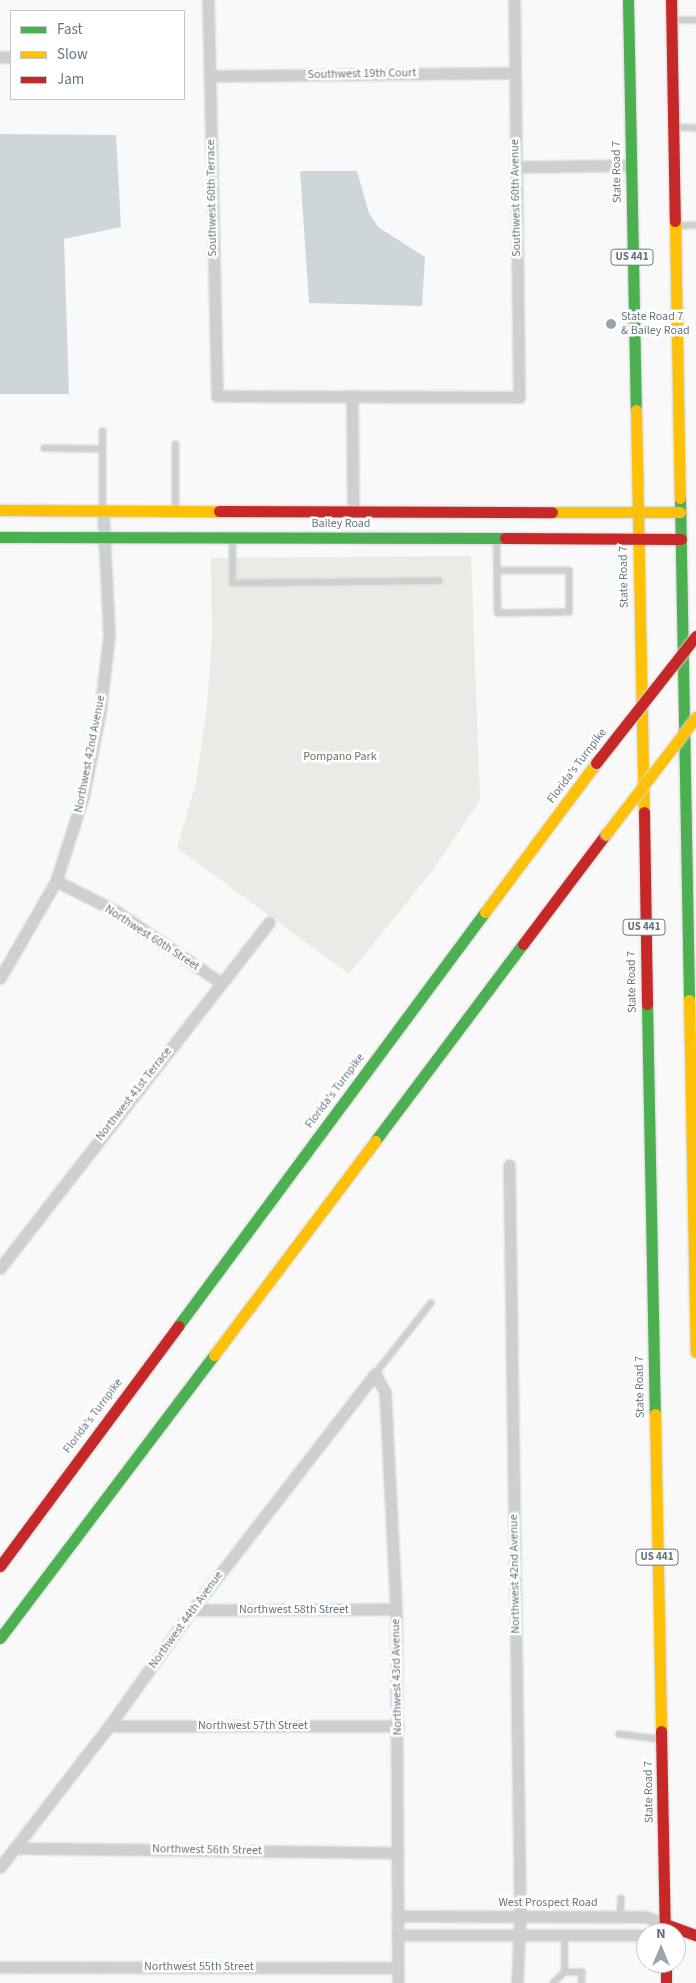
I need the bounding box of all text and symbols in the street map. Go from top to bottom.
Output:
legend [10,10,185,100]
text: Fast [57,19,83,40]
text: Slow [57,44,88,65]
street label: Southwest 19th Court [307,66,417,82]
text: Jam [57,69,84,90]
street label: Southwest 60th Terrace [204,139,220,257]
street label: Southwest 60th Avenue [508,139,524,257]
street label: State Road 7 [609,141,625,203]
road number: US 441 [610,248,654,266]
place label: State Road 7 & Bailey Road [621,310,690,338]
marker: State Road 7 & Bailey Road [605,318,617,330]
street label: Bailey Road [312,517,370,531]
street label: State Road 7 [616,546,632,608]
street label: Northwest 42nd Avenue [72,694,108,814]
street label: Florida's Turnpike [544,726,610,806]
park label: Pompano Park [303,750,377,764]
street label: Northwest 60th Street [102,902,202,974]
road number: US 441 [622,919,666,936]
street label: State Road 7 [624,951,640,1013]
street label: Northwest 41st Terrace [93,1044,175,1144]
street label: Florida's Turnpike [302,1051,368,1131]
street label: State Road 7 [632,1356,648,1418]
street label: Florida's Turnpike [60,1376,126,1456]
street label: Northwest 42nd Avenue [507,1514,523,1634]
road number: US 441 [634,1548,680,1565]
street label: Northwest 44th Avenue [146,1569,226,1671]
street label: Northwest 58th Street [239,1603,349,1617]
street label: Northwest 43rd Avenue [389,1618,405,1736]
street label: Northwest 57th Street [198,1719,308,1733]
street label: State Road 7 [641,1761,657,1823]
street label: Northwest 56th Street [152,1842,262,1858]
street label: West Prospect Road [498,1896,598,1910]
north arrow [636,1923,686,1973]
text: N [656,1924,666,1944]
street label: Northwest 55th Street [144,1960,254,1974]

